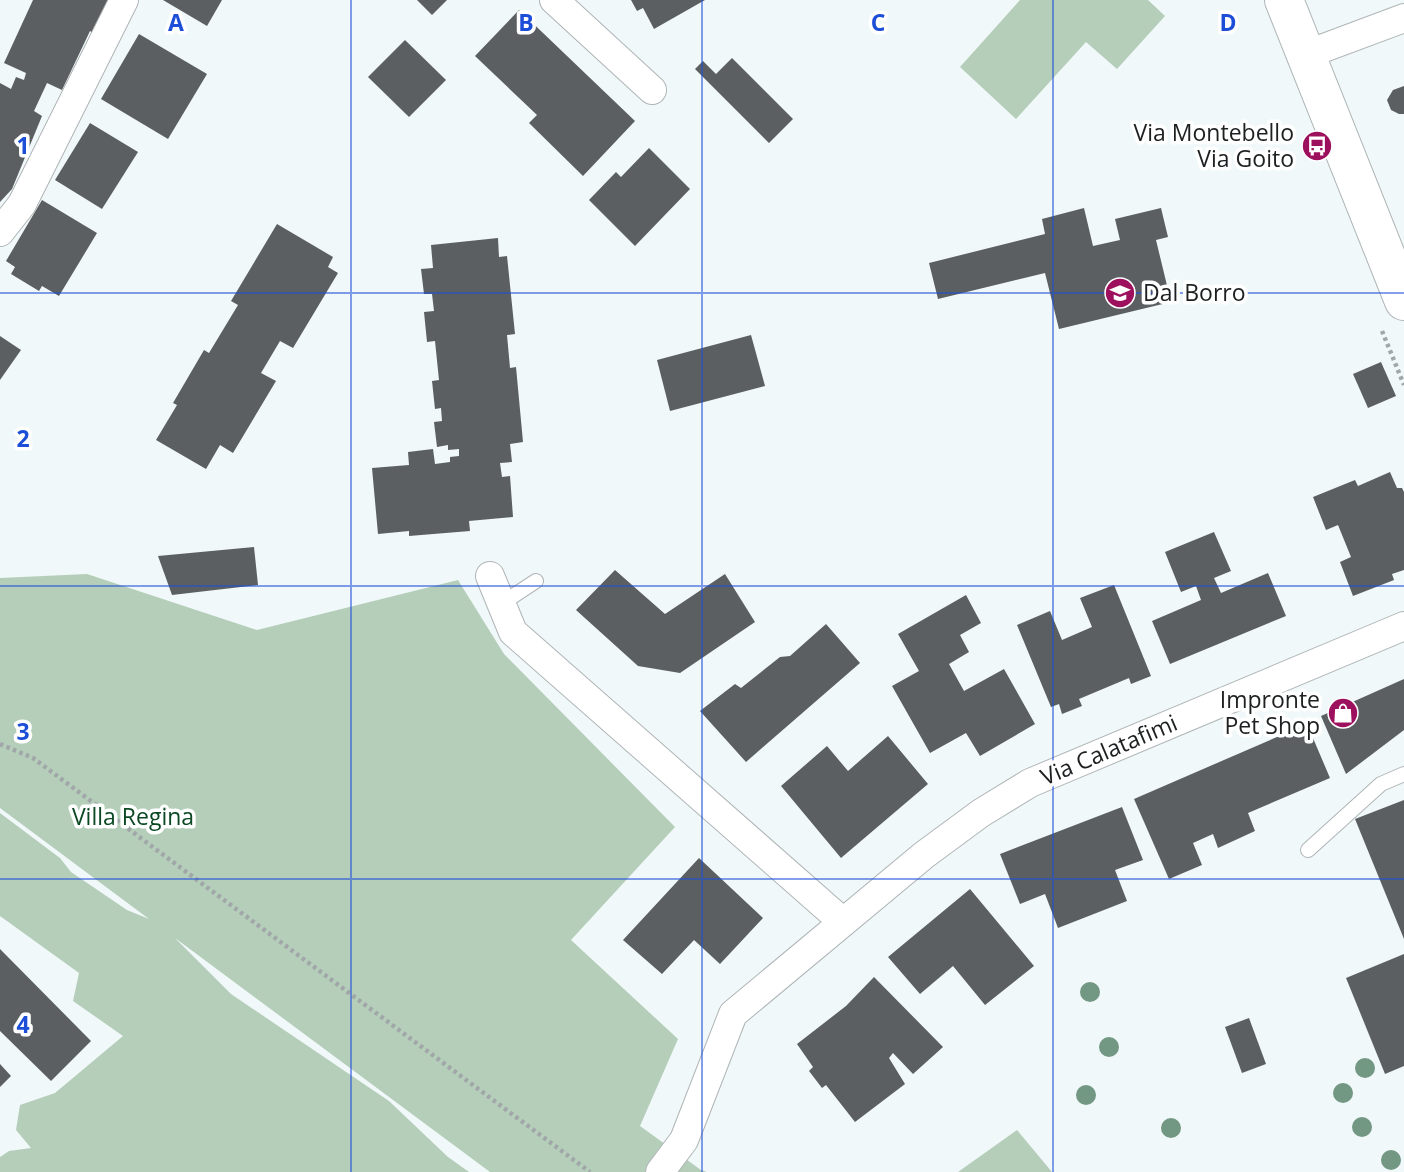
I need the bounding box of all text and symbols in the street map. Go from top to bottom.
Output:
text: A [168,6,184,38]
text: B [518,6,534,38]
text: C [871,6,885,38]
text: D [1219,6,1237,38]
place label: Via Montebello Via Goito [1134,116,1294,174]
text: 1 [16,129,30,161]
bus stop icon: Via Montebello Via Goito [1300,129,1334,163]
school or university icon: Dal Borro [1103,276,1137,310]
place label: Dal Borro [1143,276,1246,308]
text: 2 [16,422,30,454]
place label: Impronte Pet Shop [1220,683,1320,741]
shop icon: Impronte Pet Shop [1326,696,1360,730]
street label: Via Calatafimi [1035,706,1182,792]
text: 3 [16,715,30,747]
park label: Villa Regina [72,800,194,832]
text: 4 [16,1008,30,1040]

